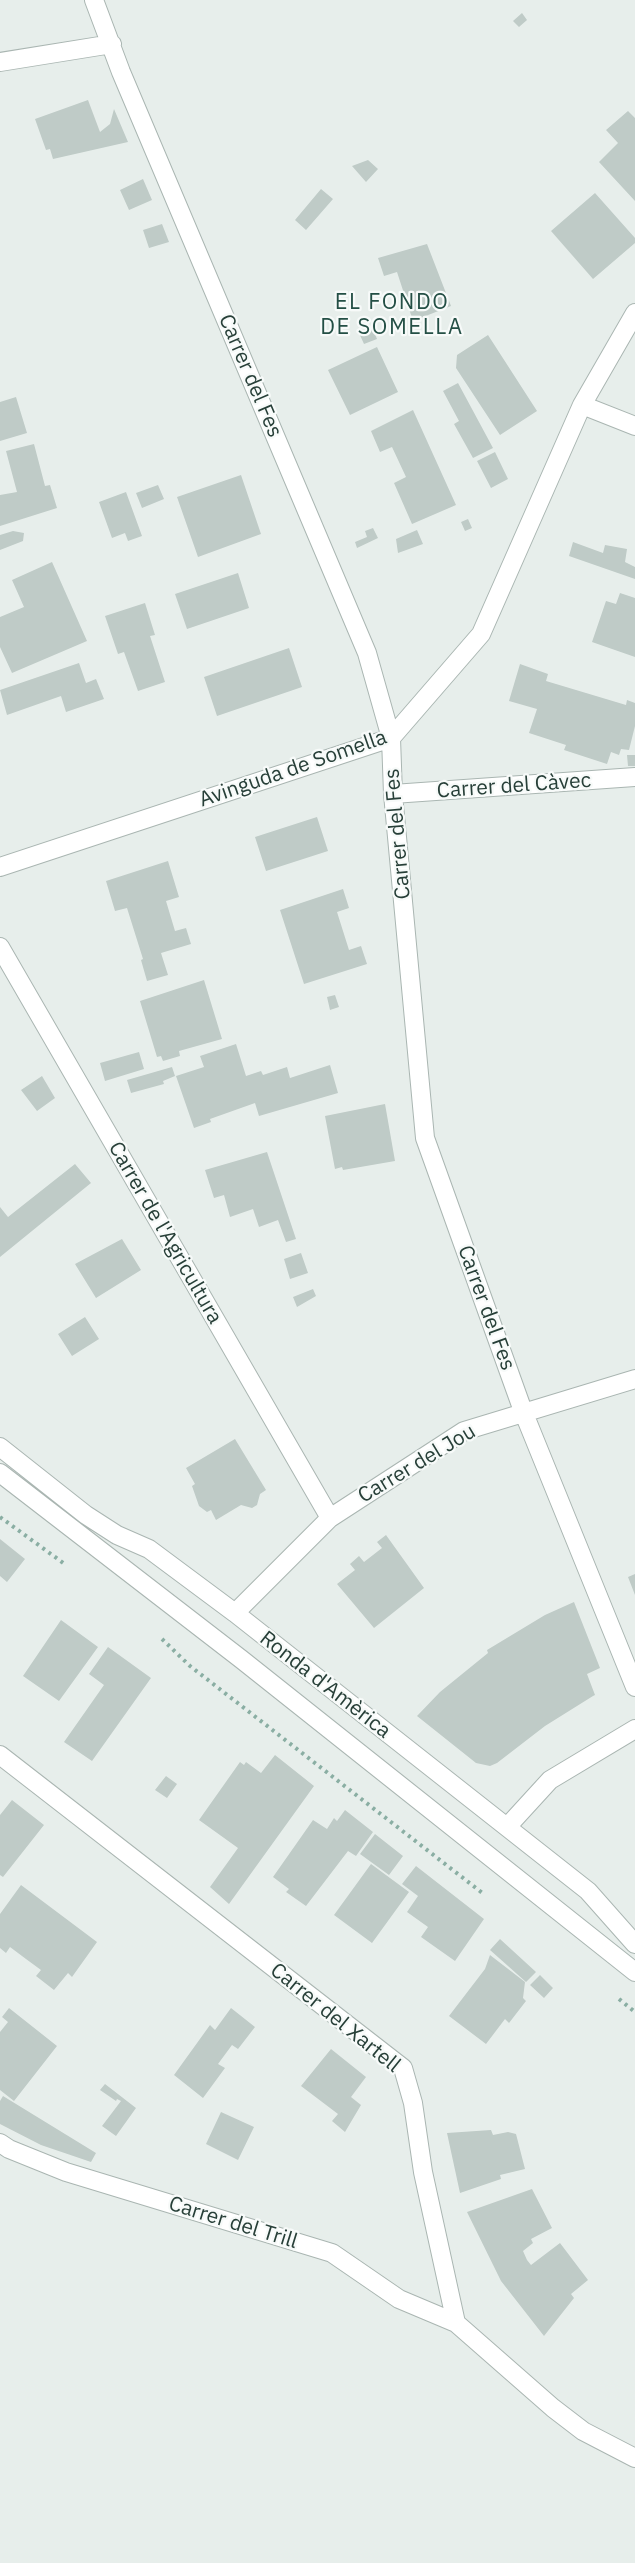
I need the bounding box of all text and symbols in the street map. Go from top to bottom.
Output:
district label: EL FONDO DE SOMELLA [320,290,464,342]
street label: Carrer del Fes [213,311,287,441]
street label: Avinguda de Somella [196,725,390,813]
street label: Carrer del Fes [380,768,416,900]
street label: Carrer del Càvec [436,768,592,804]
street label: Carrer de l'Agricultura [103,1138,227,1328]
street label: Carrer del Fes [452,1242,520,1374]
street label: Carrer del Jou [354,1419,480,1509]
street label: Ronda d'Amèrica [254,1626,396,1744]
street label: Carrer del Xartell [265,1958,405,2078]
street label: Carrer del Trill [165,2191,301,2255]

